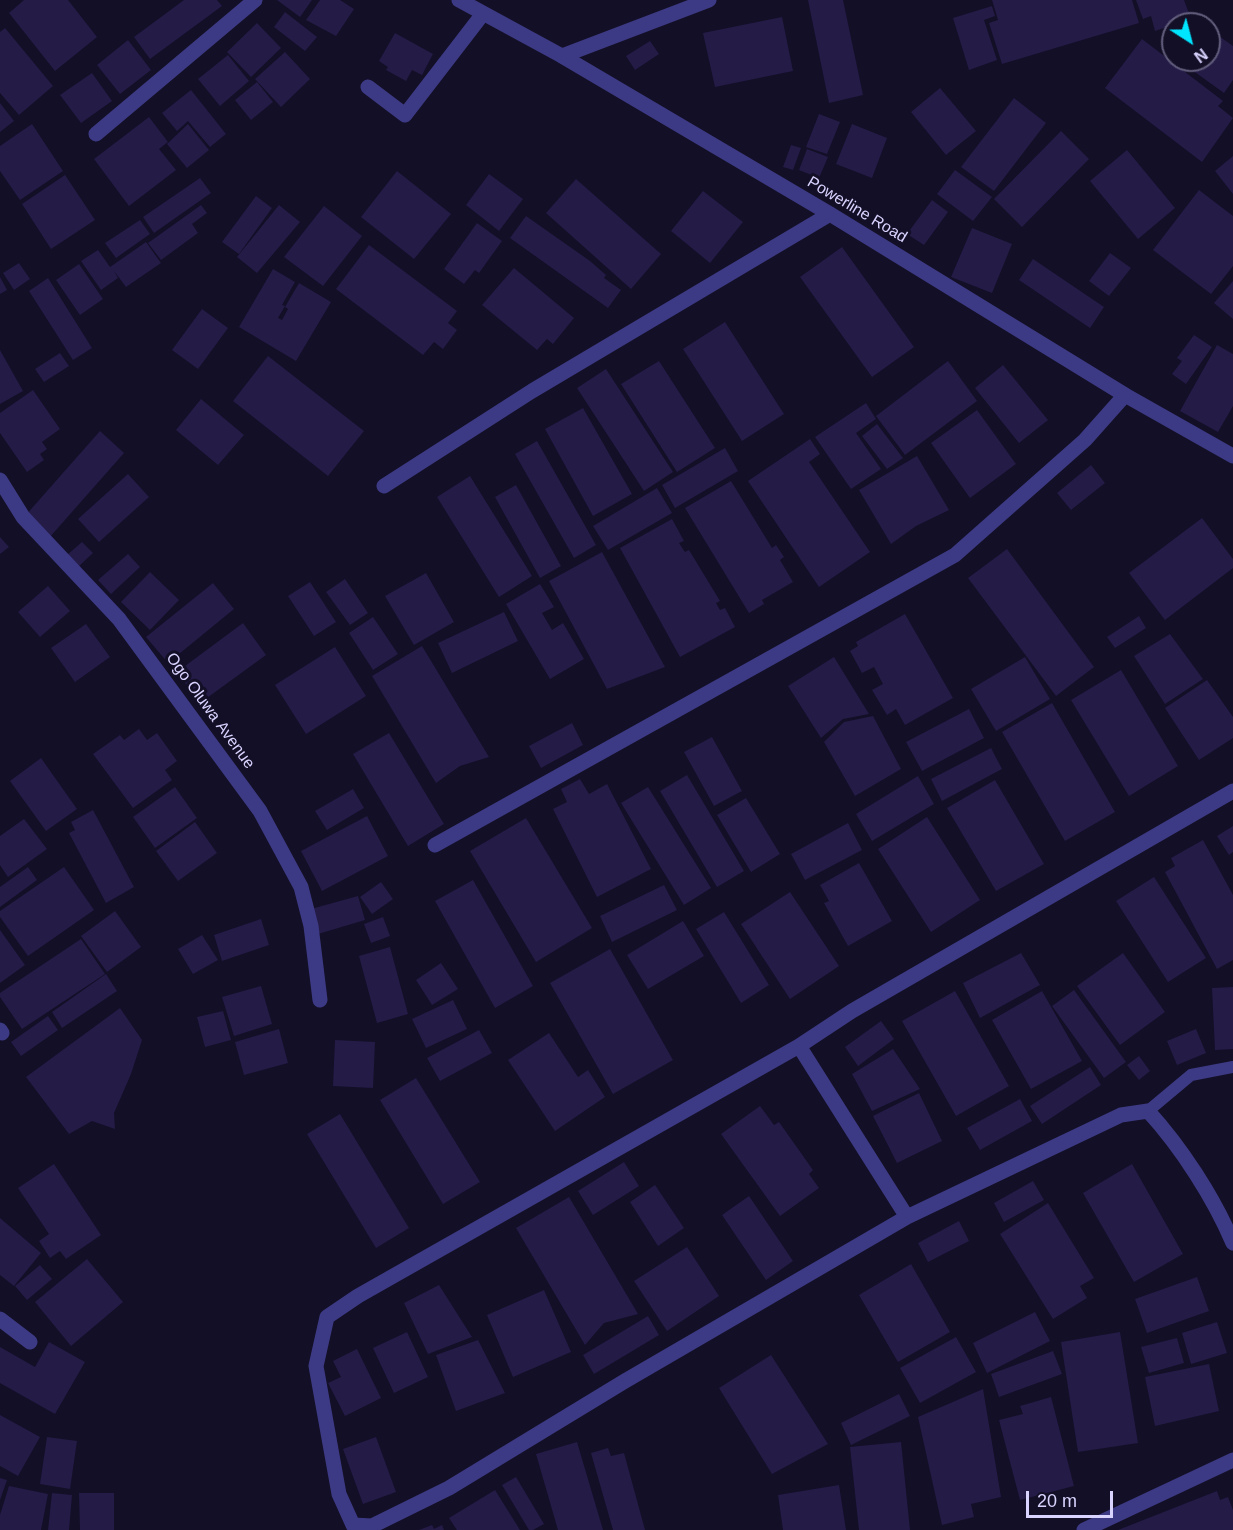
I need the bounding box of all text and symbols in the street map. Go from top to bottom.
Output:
north arrow [1161,12,1221,72]
text: N [1191,45,1210,66]
street label: Powerline Road [804,173,910,247]
street label: Ogo Oluwa Avenue [162,649,258,773]
scale bar [1029,1479,1116,1517]
text: 20 m [1037,1491,1077,1511]

